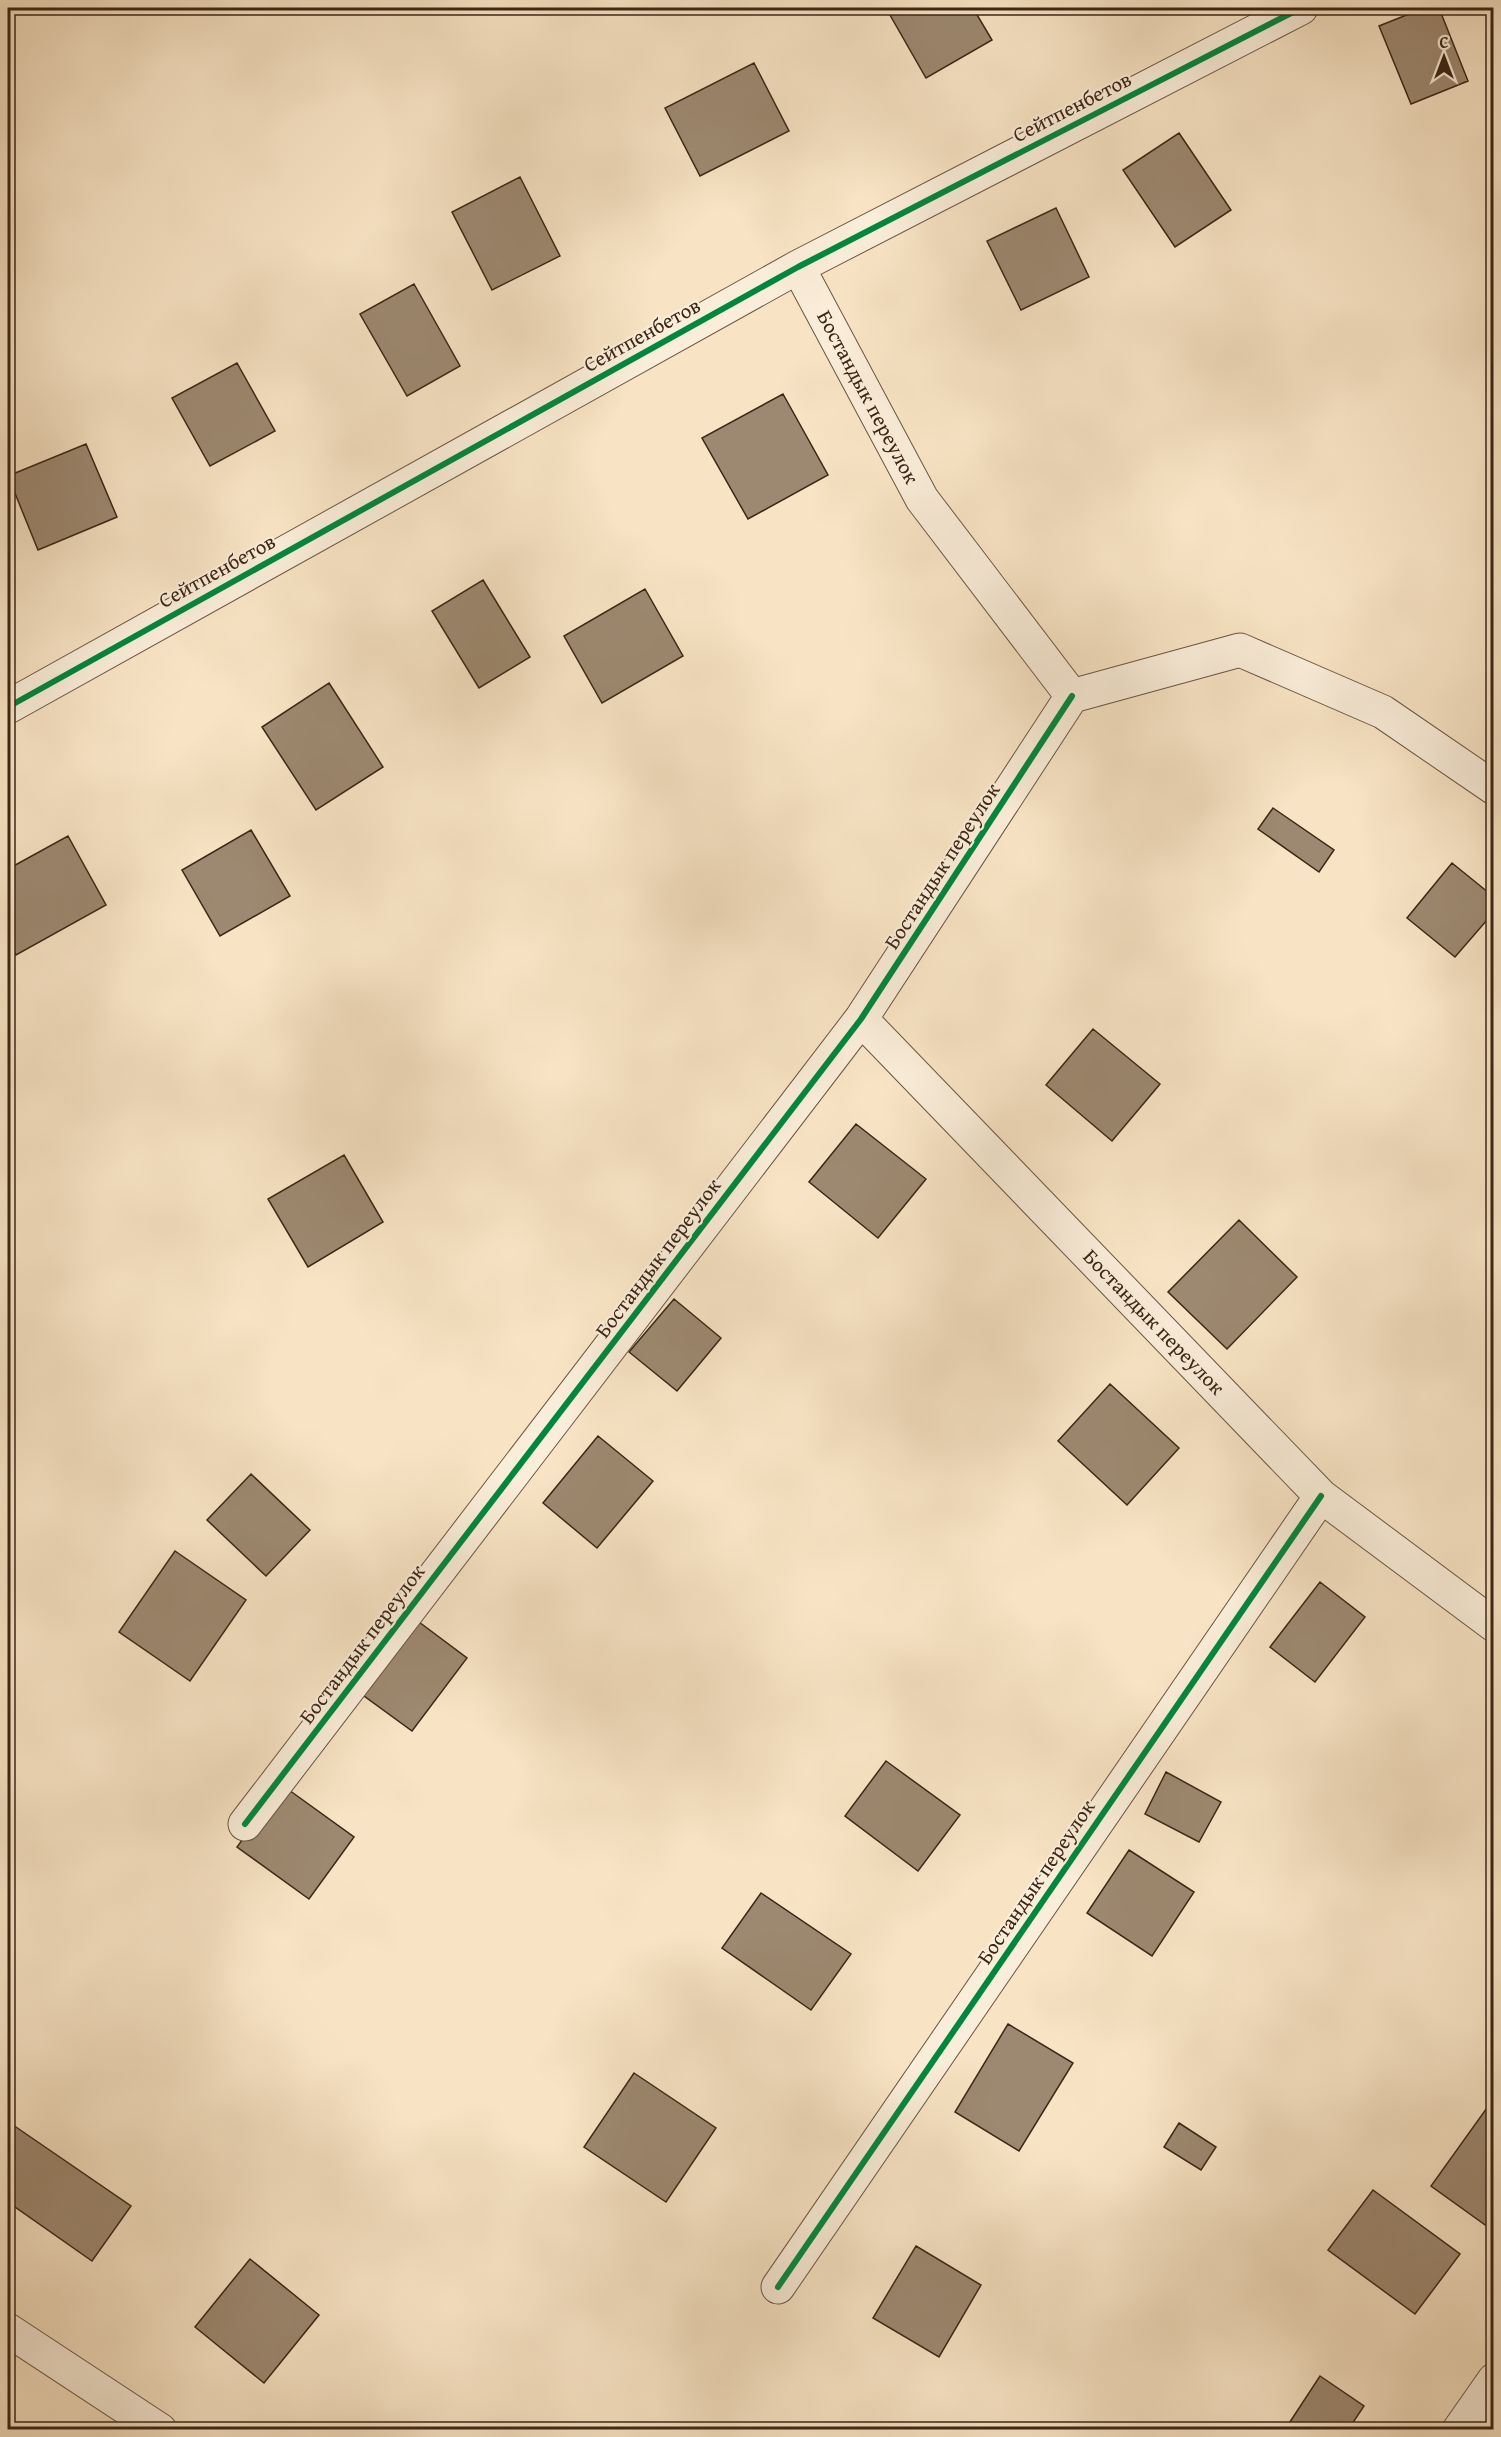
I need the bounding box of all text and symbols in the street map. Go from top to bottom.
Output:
north arrow [1414,27,1474,87]
text: С [1439,30,1449,54]
street label: Сейтпенбетов [1007,63,1137,150]
street label: Сейтпенбетов [578,290,706,380]
street label: Бостандык переулок [809,304,927,489]
street label: Сейтпенбетов [153,526,281,616]
street label: Бостандык переулок [876,776,1007,955]
street label: Бостандык переулок [587,1171,728,1344]
street label: Бостандык переулок [1076,1242,1232,1402]
street label: Бостандык переулок [291,1557,432,1730]
street label: Бостандык переулок [969,1793,1102,1970]

